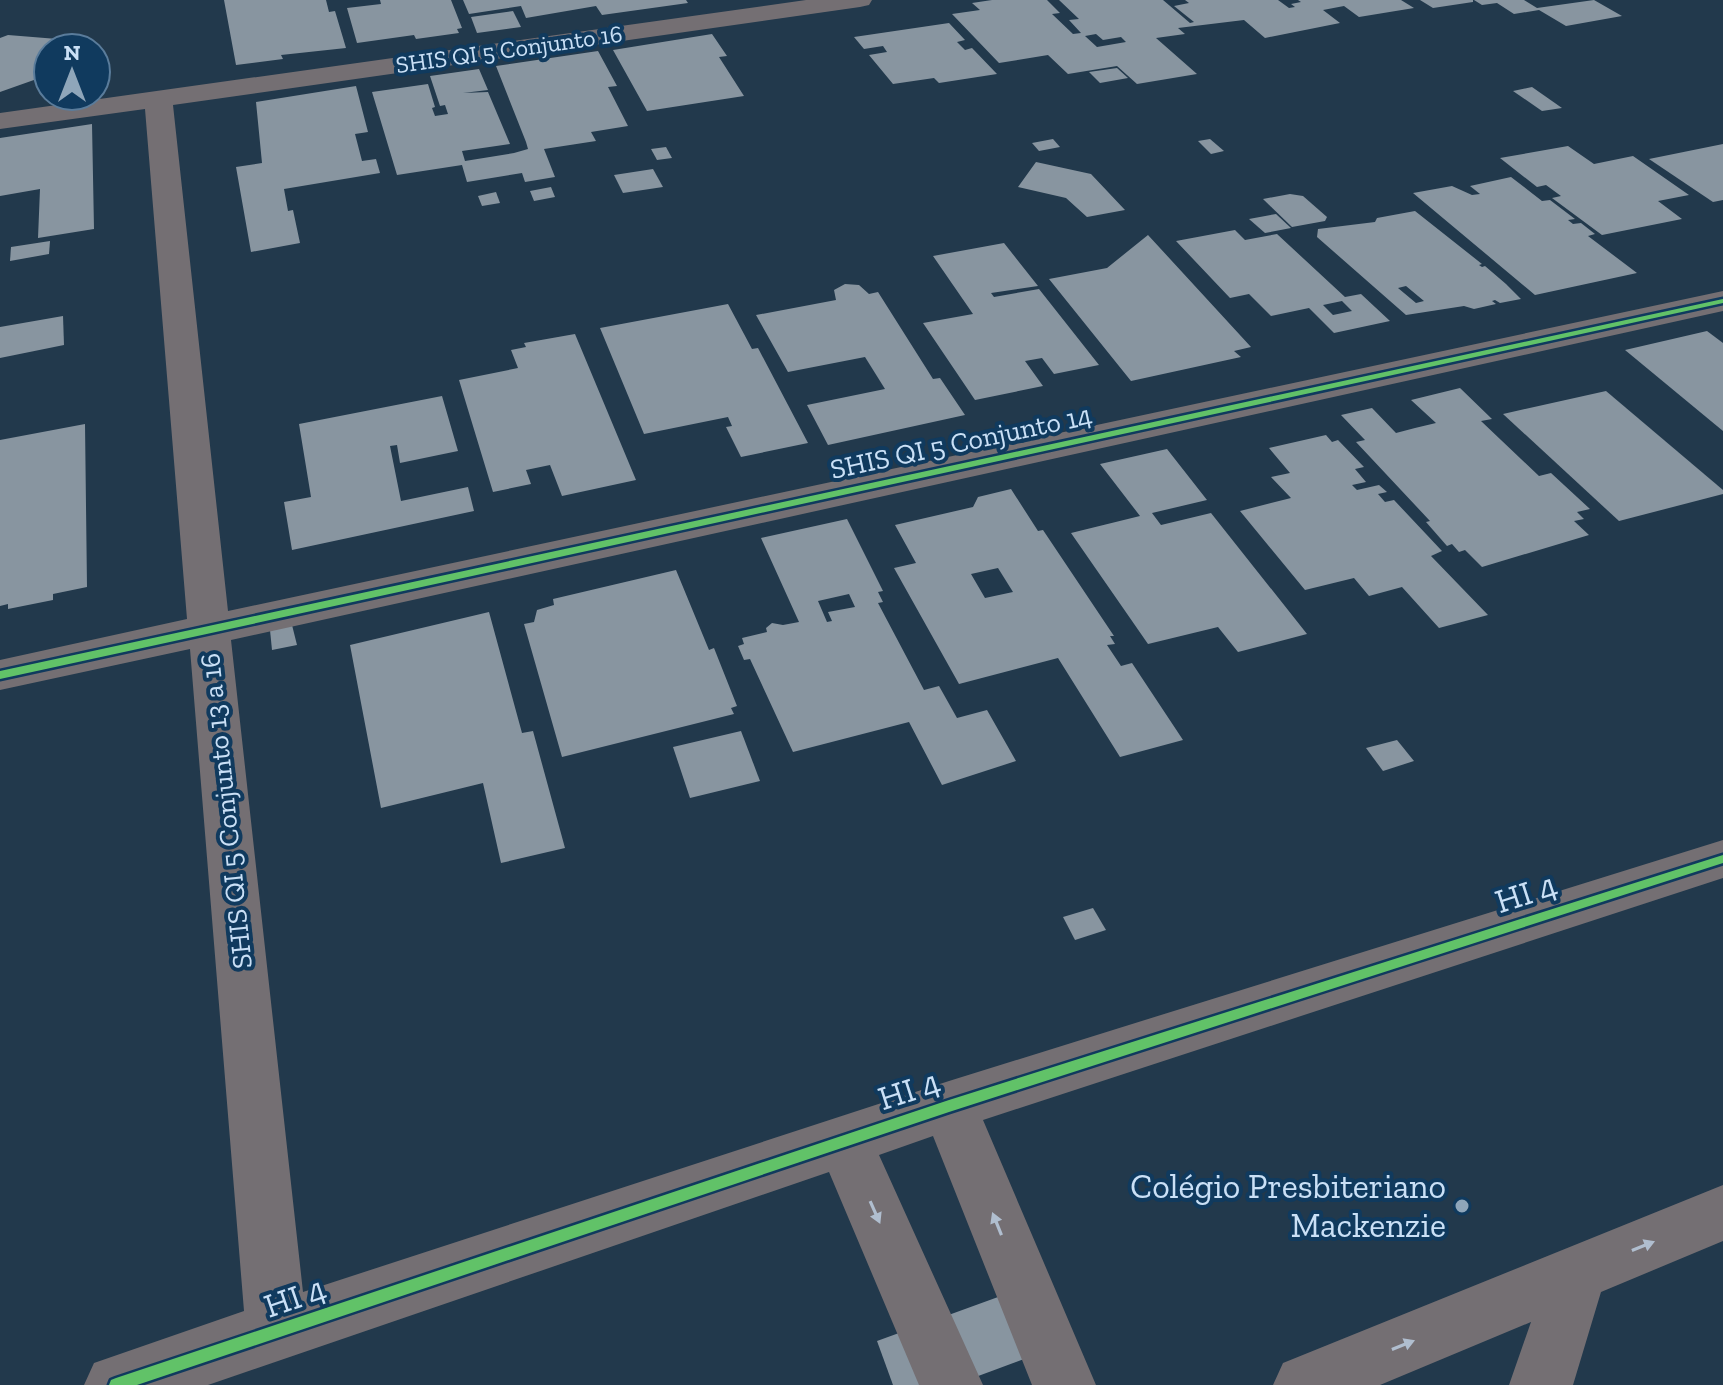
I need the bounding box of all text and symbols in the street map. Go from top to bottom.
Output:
street label: SHIS QI 5 Conjunto 16 [394,19,624,79]
north arrow [32,32,112,112]
text: N [64,39,81,66]
street label: SHIS QI 5 Conjunto 14 [827,398,1095,486]
street label: SHIS QI 5 Conjunto 13 a 16 [193,651,259,971]
street label: HI 4 [1490,864,1562,922]
street label: HI 4 [873,1061,945,1119]
place label: Colégio Presbiteriano Mackenzie [1130,1166,1446,1246]
marker: Colégio Presbiteriano Mackenzie [1453,1197,1471,1215]
one-way arrow [869,1200,882,1224]
one-way arrow [991,1212,1004,1236]
one-way arrow [1632,1239,1655,1252]
street label: HI 4 [259,1267,331,1327]
one-way arrow [1391,1338,1415,1351]

